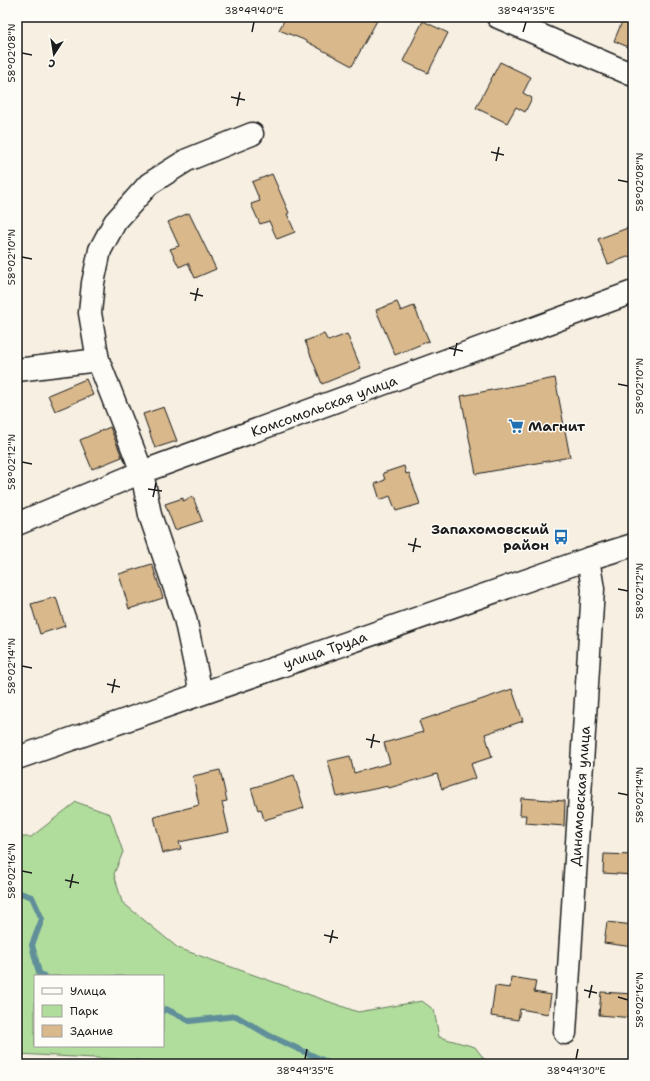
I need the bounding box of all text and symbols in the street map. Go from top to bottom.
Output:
text: 38°49'40"E [225,4,283,17]
text: 38°49'35"E [497,4,555,17]
text: 58°02'08"N [5,24,18,82]
north arrow [34,34,74,74]
text: С [47,55,57,71]
text: 58°02'08"N [633,153,646,211]
text: 58°02'10"N [5,229,18,285]
text: 58°02'10"N [633,358,646,414]
street label: Комсомольская улица [248,371,400,441]
supermarket icon: Магнит [507,417,525,435]
place label: Магнит [528,417,586,435]
text: 58°02'12"N [5,434,18,490]
place label: Запахомовский район [431,520,549,554]
bus stop icon: Запахомовский район [552,528,570,546]
text: 58°02'12"N [633,563,646,619]
street label: улица Труда [281,627,370,673]
text: 58°02'14"N [5,638,18,694]
street label: Динамовская улица [566,725,594,867]
text: 58°02'14"N [633,767,646,823]
text: 58°02'16"N [5,843,18,899]
text: 58°02'16"N [633,972,646,1028]
legend [34,975,164,1047]
text: Улица [70,983,107,999]
text: Парк [70,1003,99,1019]
text: Здание [70,1023,114,1039]
text: 38°49'35"E [276,1064,334,1077]
text: 38°49'30"E [547,1064,605,1077]

